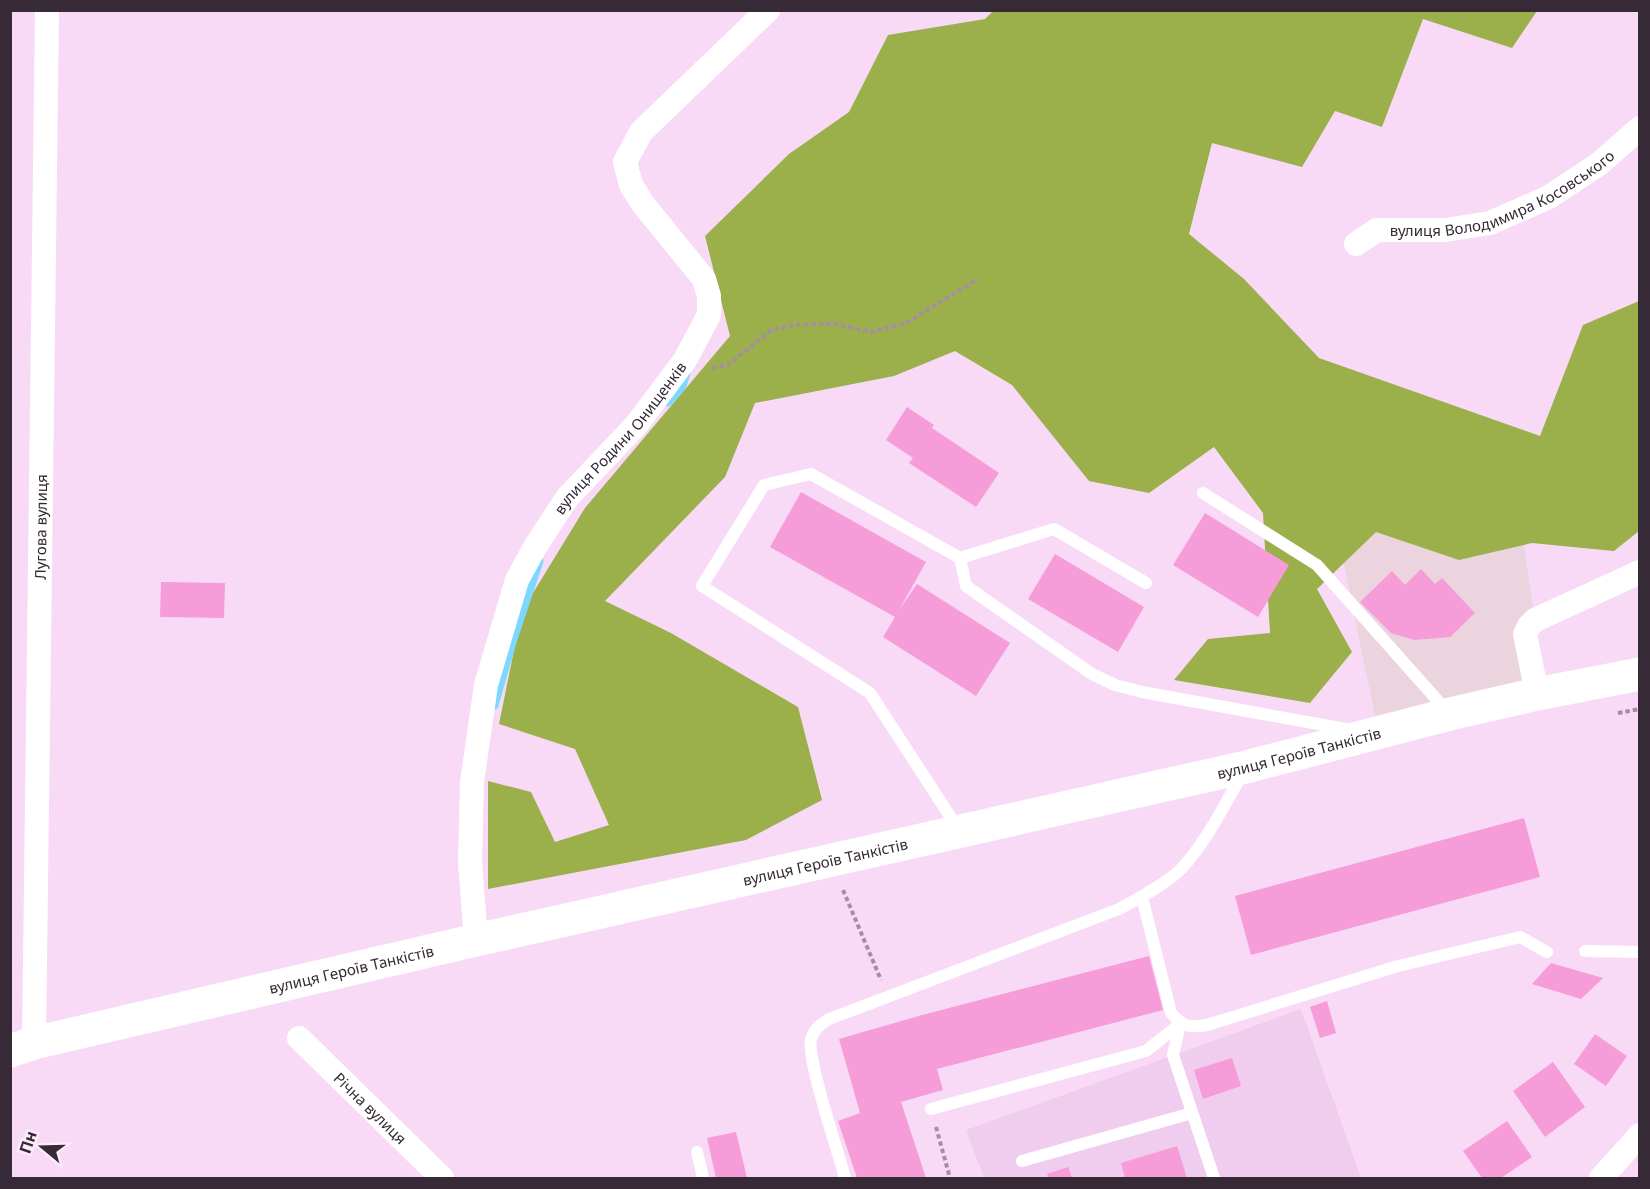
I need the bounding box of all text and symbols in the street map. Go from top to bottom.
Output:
street label: вулиця Володимира Косовського [1390,145,1618,240]
street label: вулиця Родини Онищенків [549,357,690,518]
street label: Лугова вулиця [30,474,51,580]
street label: вулиця Героїв Танкістів [1215,722,1383,783]
street label: вулиця Героїв Танкістів [741,833,910,890]
street label: вулиця Героїв Танкістів [267,940,436,998]
street label: Річна вулиця [330,1068,411,1148]
north arrow [12,1117,72,1177]
text: Пн [14,1128,42,1156]

